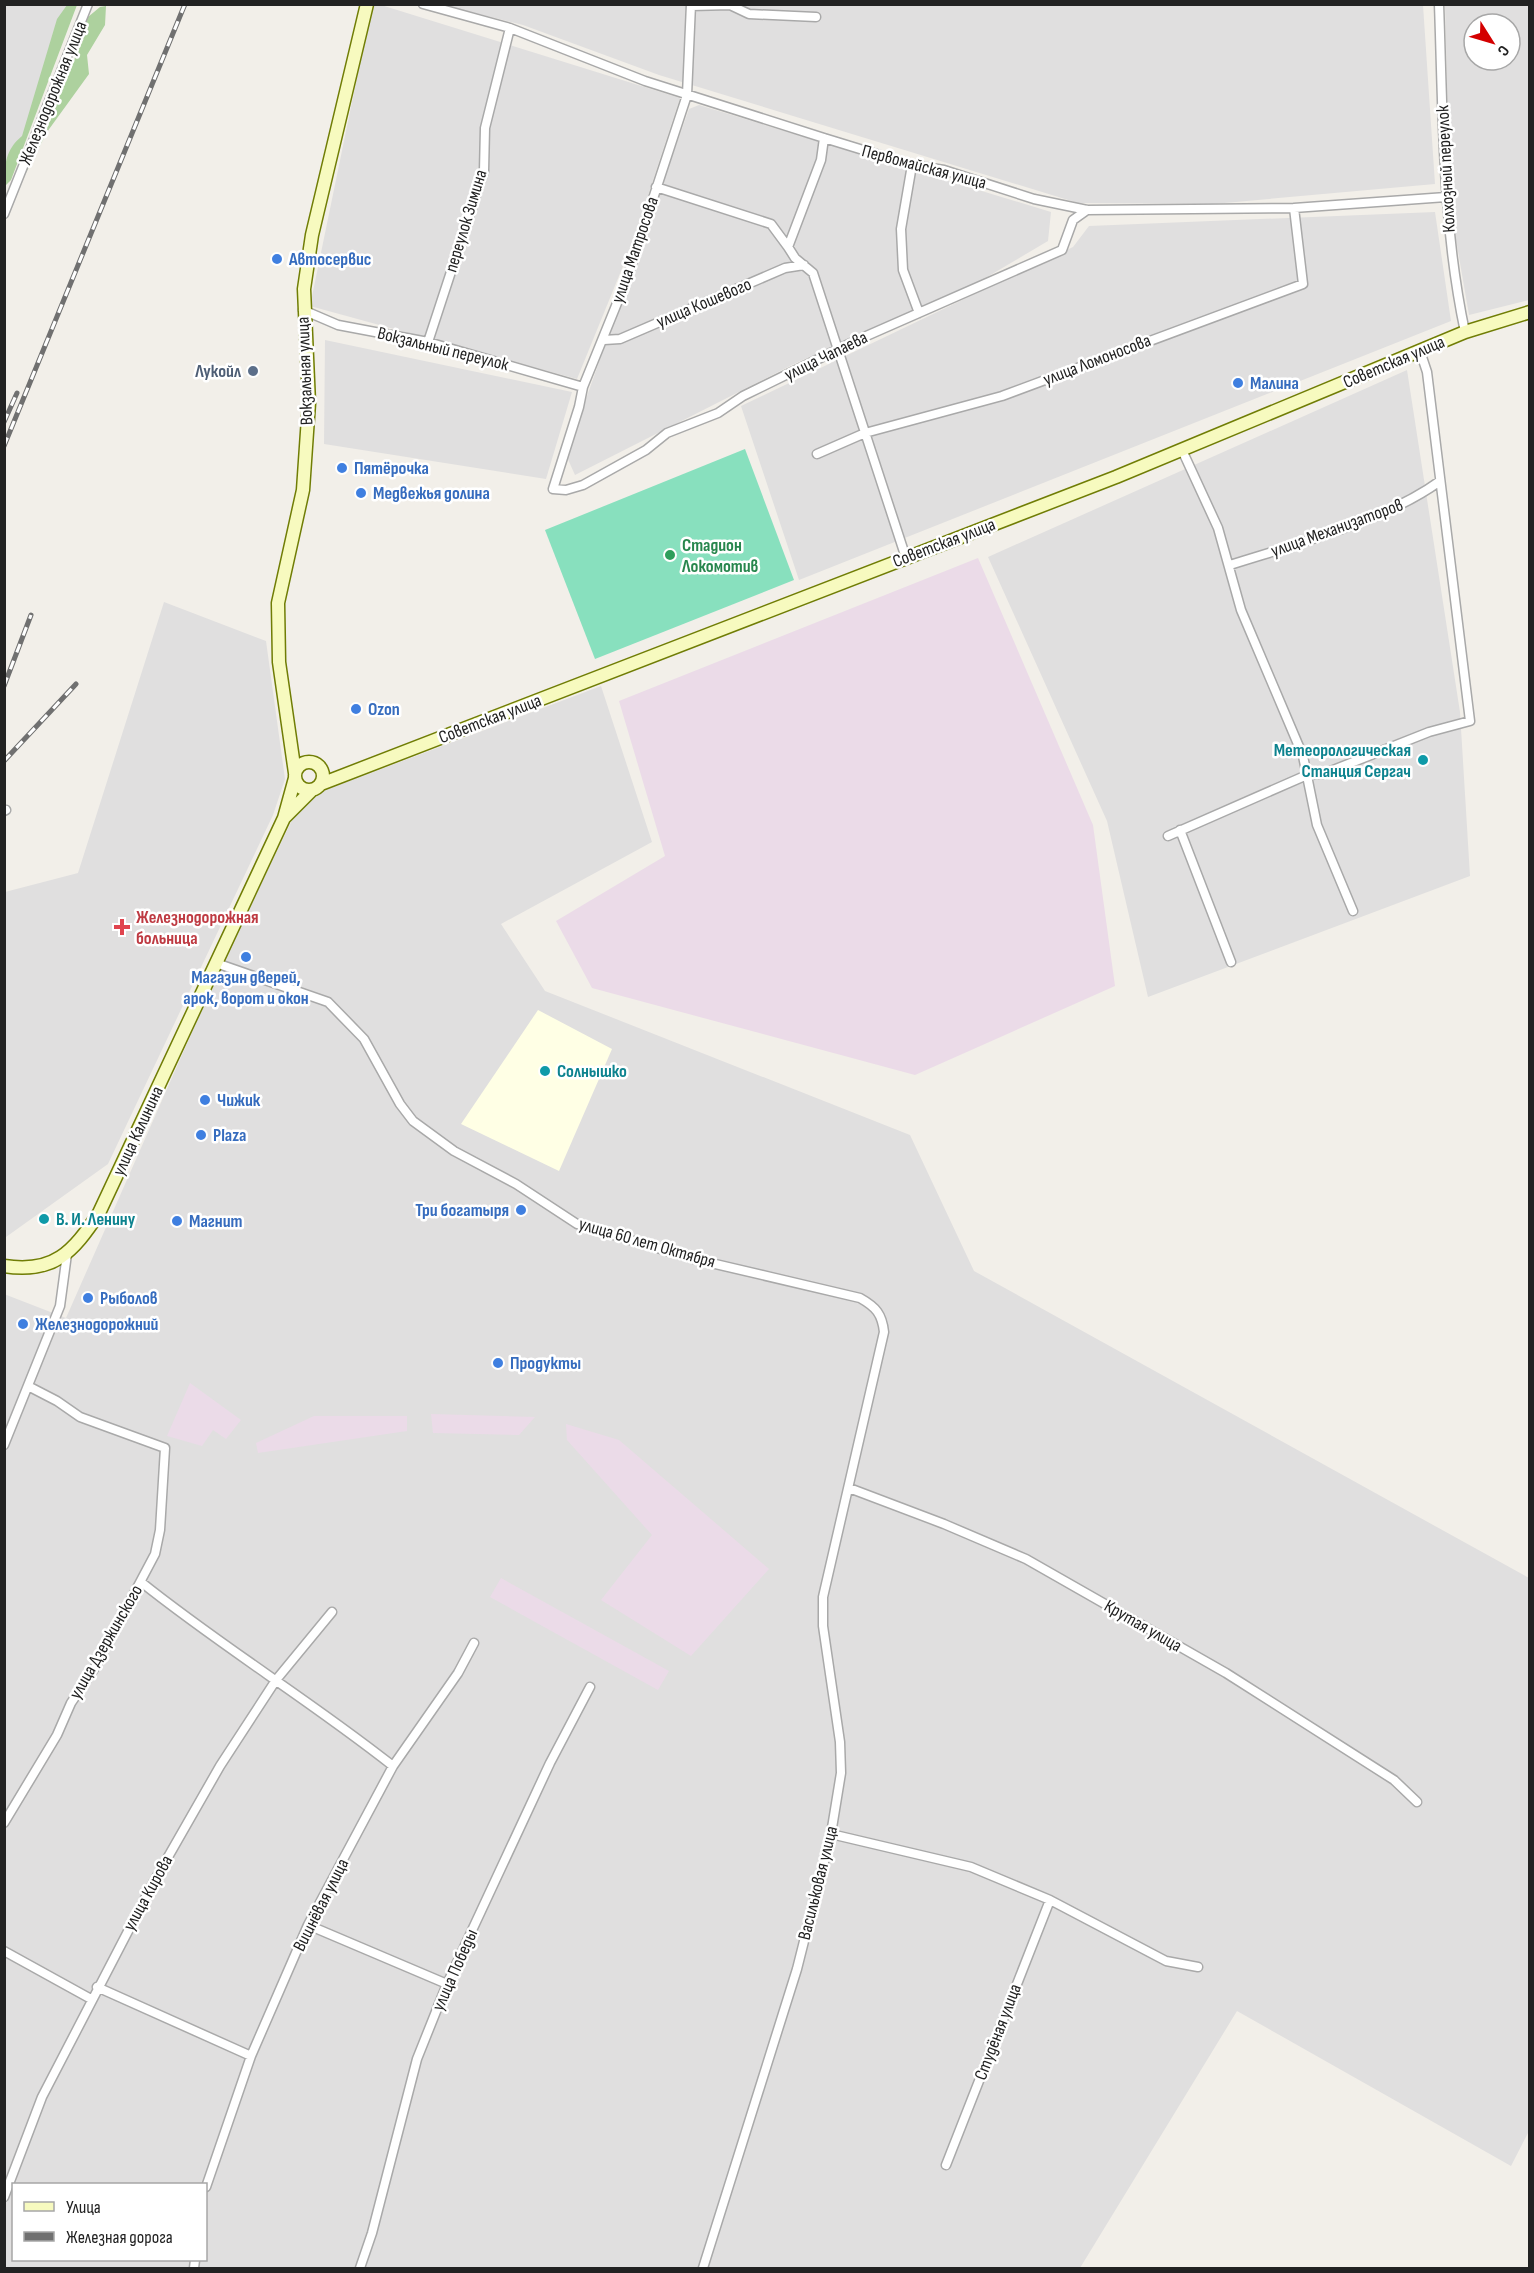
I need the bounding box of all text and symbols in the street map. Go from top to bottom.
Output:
north arrow [1462,12,1522,72]
street label: Железнодорожная улица [15,18,91,168]
text: С [1493,41,1513,59]
street label: Колхозный переулок [1432,105,1460,233]
street label: Первомайская улица [860,140,989,194]
street label: переулок Зимина [440,167,492,275]
street label: улица Матросова [607,194,663,306]
place label: Автосервис [288,249,371,270]
marker: Автосервис [270,252,284,266]
street label: улица Кошевого [653,274,755,332]
street label: Вокзальная улица [293,316,317,426]
street label: Вокзальный переулок [375,323,511,375]
street label: улица Чапаева [781,327,871,385]
street label: улица Ломоносова [1040,330,1154,390]
street label: Советская улица [1340,331,1448,393]
place label: Лукойл [194,361,242,382]
marker: Лукойл [246,364,260,378]
place label: Малина [1250,373,1299,394]
marker: Малина [1231,376,1245,390]
place label: Пятёрочка [354,458,429,479]
marker: Пятёрочка [335,461,349,475]
place label: Медвежья долина [373,483,490,504]
marker: Медвежья долина [354,486,368,500]
street label: улица Механизаторов [1268,494,1406,562]
street label: Советская улица [890,514,998,572]
place label: Стадион Локомотив [681,535,759,577]
marker: Стадион Локомотив [663,548,677,562]
street label: Советская улица [436,690,544,748]
place label: Ozon [368,699,400,720]
marker: Ozon [349,702,363,716]
place label: Метеорологическая Станция Сергач [1274,740,1411,782]
marker: Метеорологическая Станция Сергач [1416,753,1430,767]
place label: Железнодорожная больница [136,907,259,949]
marker: Железнодорожная больница [113,918,131,936]
marker: Магазин дверей, арок, ворот и окон [239,950,253,964]
place label: Магазин дверей, арок, ворот и окон [183,967,309,1009]
place label: Солнышко [557,1061,627,1082]
marker: Солнышко [538,1064,552,1078]
street label: улица Калинина [108,1083,168,1179]
place label: Чижик [217,1090,261,1111]
marker: Чижик [198,1093,212,1107]
place label: Plaza [213,1125,246,1146]
marker: Plaza [194,1128,208,1142]
place label: Три богатыря [415,1200,509,1221]
marker: Три богатыря [514,1203,528,1217]
place label: В. И. Ленину [56,1209,136,1230]
place label: Магнит [189,1211,243,1232]
marker: В. И. Ленину [37,1212,51,1226]
street label: улица 60 лет Октября [576,1213,718,1273]
marker: Магнит [170,1214,184,1228]
place label: Рыболов [100,1288,158,1309]
marker: Рыболов [81,1291,95,1305]
place label: Железнодорожний [35,1314,159,1335]
marker: Железнодорожний [16,1317,30,1331]
place label: Продукты [510,1353,581,1374]
marker: Продукты [491,1356,505,1370]
street label: улица Дзержинского [65,1581,147,1703]
street label: Крутая улица [1101,1595,1185,1657]
street label: Васильковая улица [794,1824,842,1942]
street label: улица Кирова [119,1852,177,1934]
street label: Вишнёвая улица [289,1855,353,1955]
street label: улица Победы [428,1926,482,2014]
street label: Студёная улица [970,1981,1026,2083]
legend [12,2183,207,2261]
text: Улица [66,2197,101,2218]
text: Железная дорога [66,2227,173,2248]

